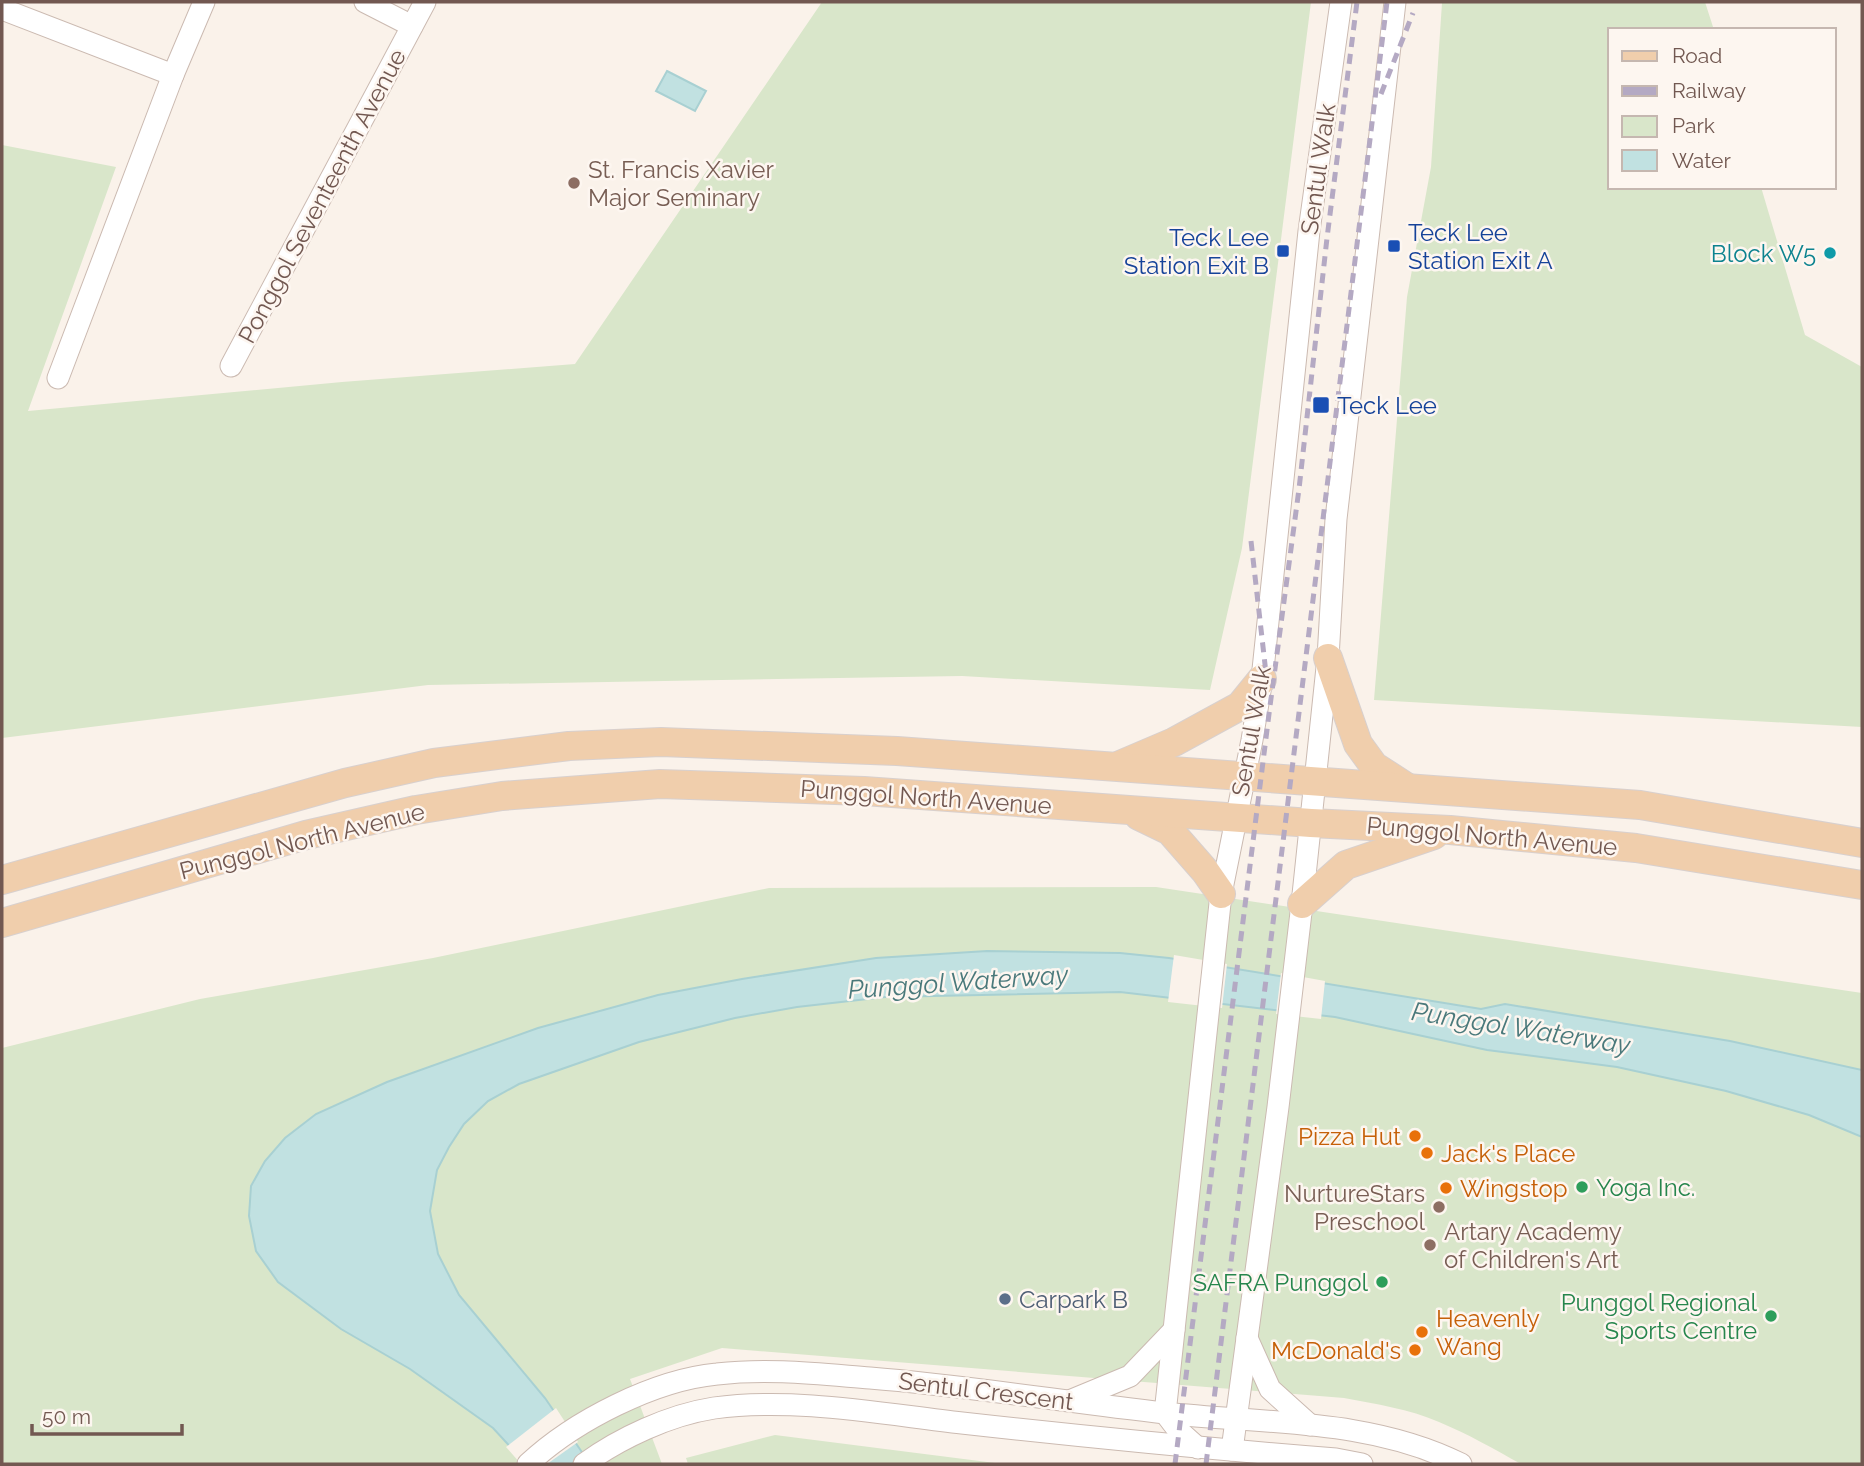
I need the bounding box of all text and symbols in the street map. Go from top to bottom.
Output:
legend [1608,28,1836,189]
text: Road [1672,43,1722,68]
street label: Ponggol Seventeenth Avenue [232,44,412,348]
text: Railway [1672,78,1746,103]
street label: Sentul Walk [1294,101,1342,236]
text: Park [1672,113,1715,138]
text: Water [1672,148,1731,173]
place label: St. Francis Xavier Major Seminary [588,155,774,212]
marker: St. Francis Xavier Major Seminary [566,175,582,191]
place label: Teck Lee Station Exit A [1408,218,1553,275]
place label: Teck Lee Station Exit B [1124,223,1269,280]
marker: Teck Lee Station Exit A [1386,238,1402,254]
place label: Block W5 [1711,239,1816,268]
marker: Teck Lee Station Exit B [1275,243,1291,259]
marker: Block W5 [1822,245,1838,261]
place label: Teck Lee [1337,391,1437,420]
marker: Teck Lee [1311,395,1331,415]
street label: Sentul Walk [1225,663,1277,799]
street label: Punggol North Avenue [799,774,1053,820]
street label: Punggol North Avenue [176,796,428,886]
street label: Punggol North Avenue [1365,811,1619,861]
water label: Punggol Waterway [847,959,1070,1005]
water label: Punggol Waterway [1410,996,1634,1060]
place label: Pizza Hut [1298,1122,1401,1151]
marker: Pizza Hut [1407,1128,1423,1144]
place label: Jack's Place [1441,1139,1575,1168]
marker: Jack's Place [1419,1145,1435,1161]
place label: Yoga Inc. [1596,1173,1695,1202]
place label: Wingstop [1460,1174,1568,1203]
place label: NurtureStars Preschool [1284,1179,1425,1236]
marker: Yoga Inc. [1574,1179,1590,1195]
marker: Wingstop [1438,1180,1454,1196]
marker: NurtureStars Preschool [1431,1199,1447,1215]
place label: Artary Academy of Children's Art [1444,1217,1622,1274]
marker: Artary Academy of Children's Art [1422,1237,1438,1253]
place label: SAFRA Punggol [1193,1268,1368,1297]
marker: SAFRA Punggol [1374,1274,1390,1290]
place label: Carpark B [1019,1285,1128,1314]
place label: Punggol Regional Sports Centre [1561,1288,1757,1345]
marker: Carpark B [997,1291,1013,1307]
place label: Heavenly Wang [1436,1304,1540,1361]
marker: Punggol Regional Sports Centre [1763,1308,1779,1324]
marker: Heavenly Wang [1414,1324,1430,1340]
place label: McDonald's [1271,1336,1401,1365]
marker: McDonald's [1407,1342,1423,1358]
street label: Sentul Crescent [897,1366,1075,1416]
scale bar [32,1392,182,1436]
text: 50 m [42,1404,91,1429]

